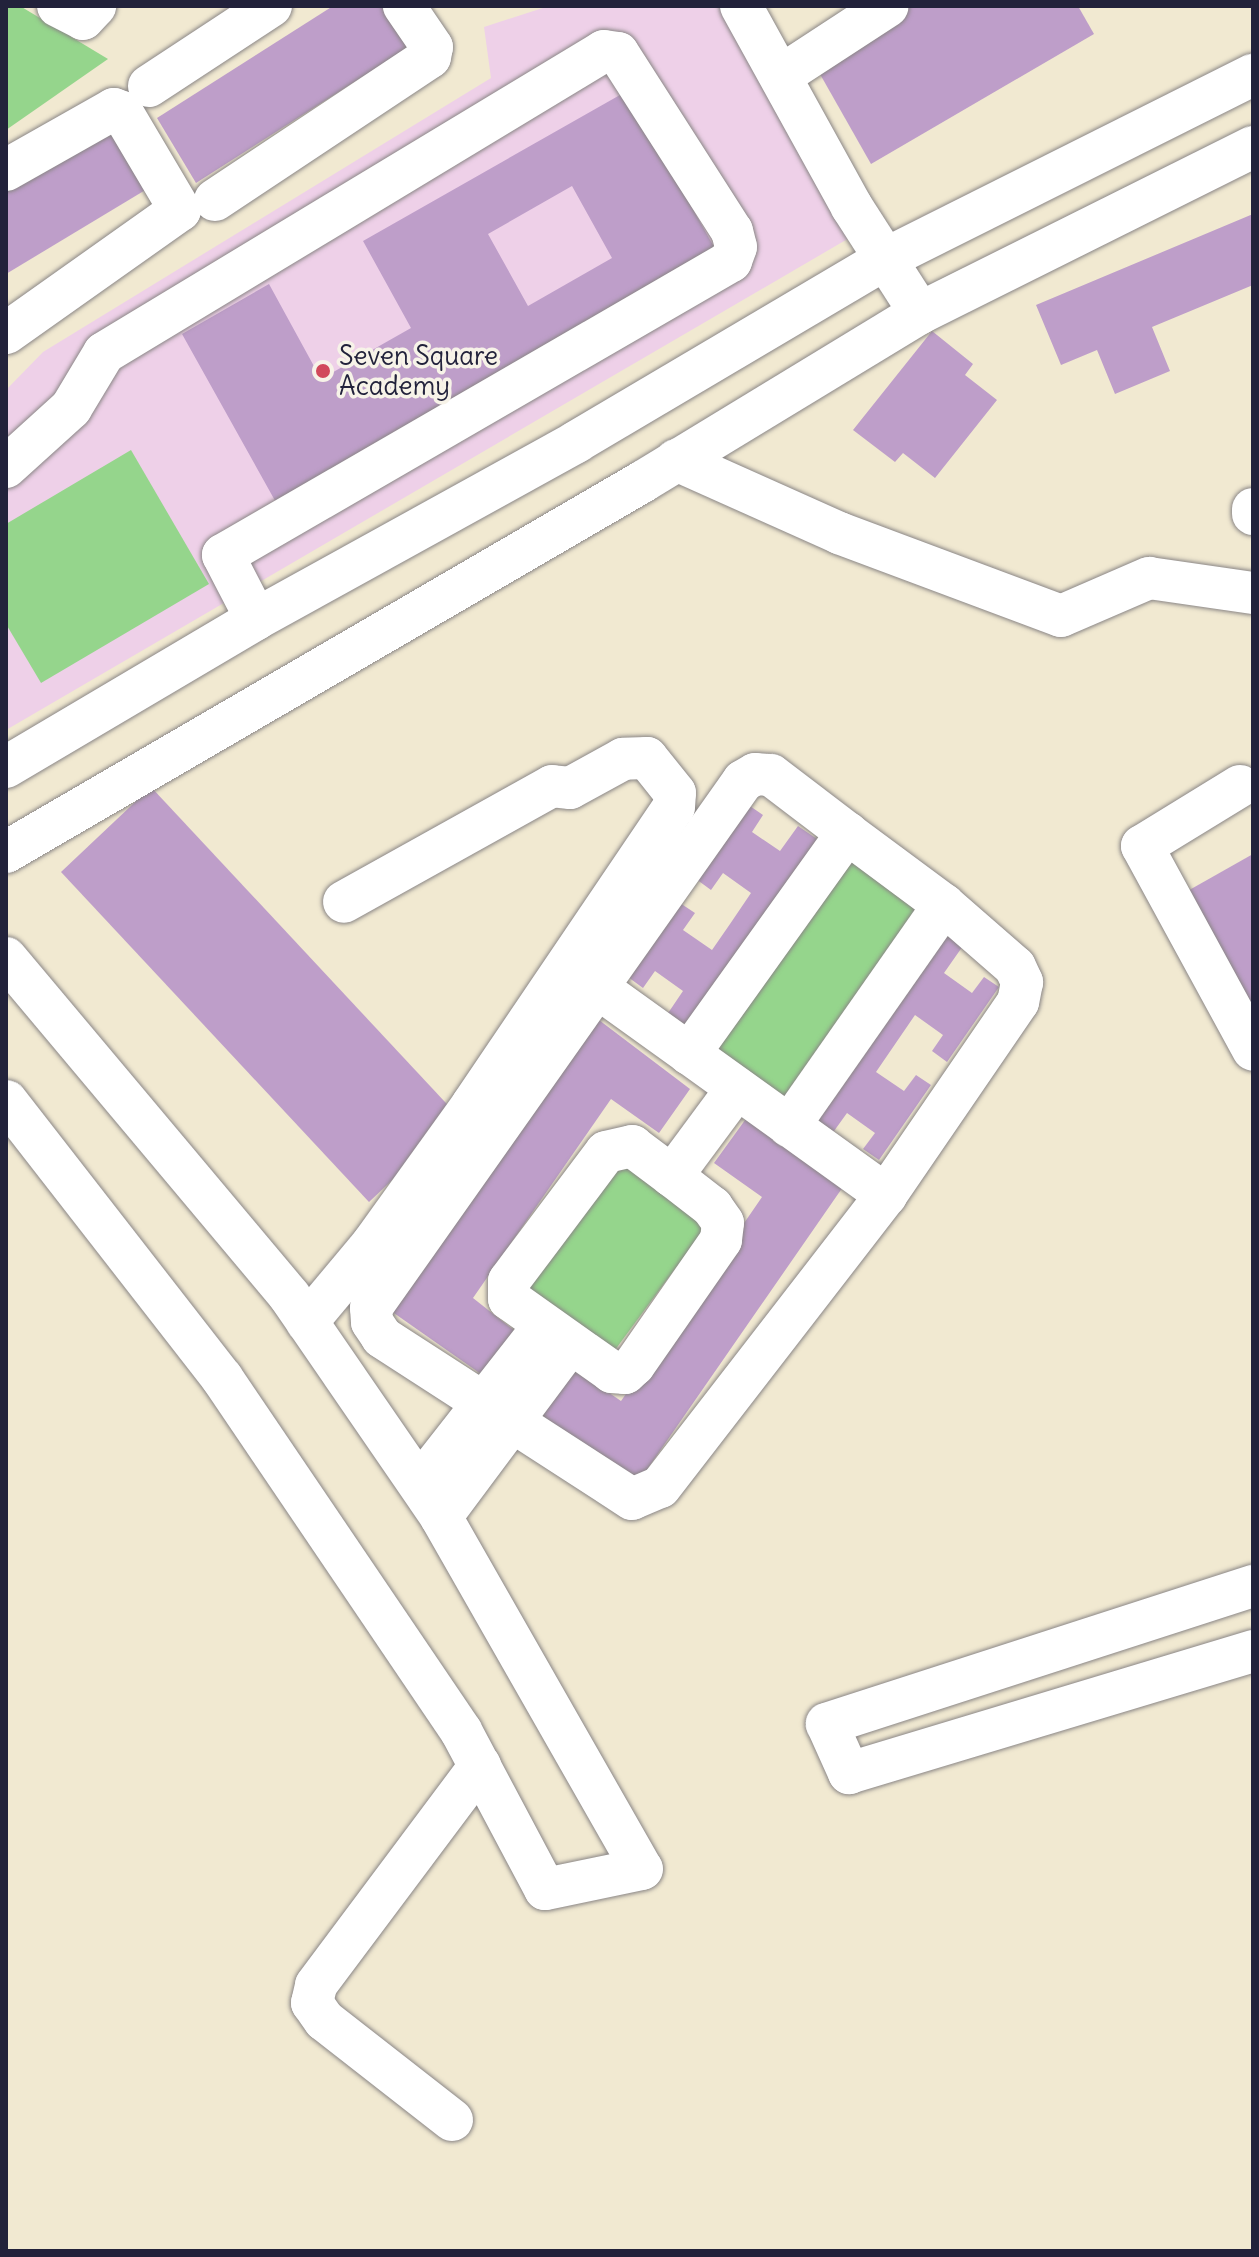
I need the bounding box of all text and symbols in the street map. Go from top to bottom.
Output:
place label: Seven Square Academy [339,340,498,402]
marker: Seven Square Academy [314,362,332,380]

